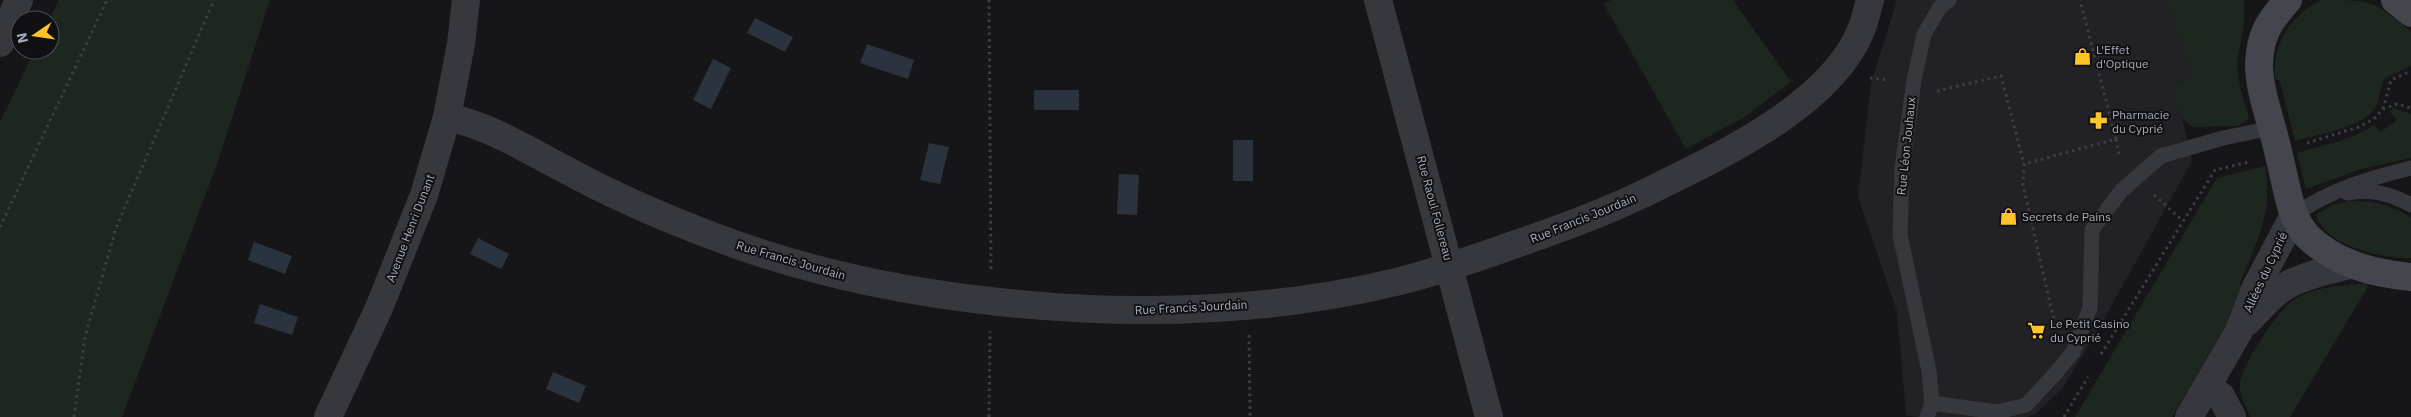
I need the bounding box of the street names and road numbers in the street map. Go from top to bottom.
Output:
street label: Rue Léon Jouhaux [1893,96,1919,196]
street label: Rue Raoul Follereau [1414,154,1456,262]
street label: Avenue Henri Dunant [383,172,437,284]
street label: Rue Francis Jourdain [1528,190,1638,246]
street label: Allées du Cyprié [2240,229,2290,315]
street label: Rue Francis Jourdain [735,237,847,283]
street label: Rue Francis Jourdain [1134,297,1248,317]

